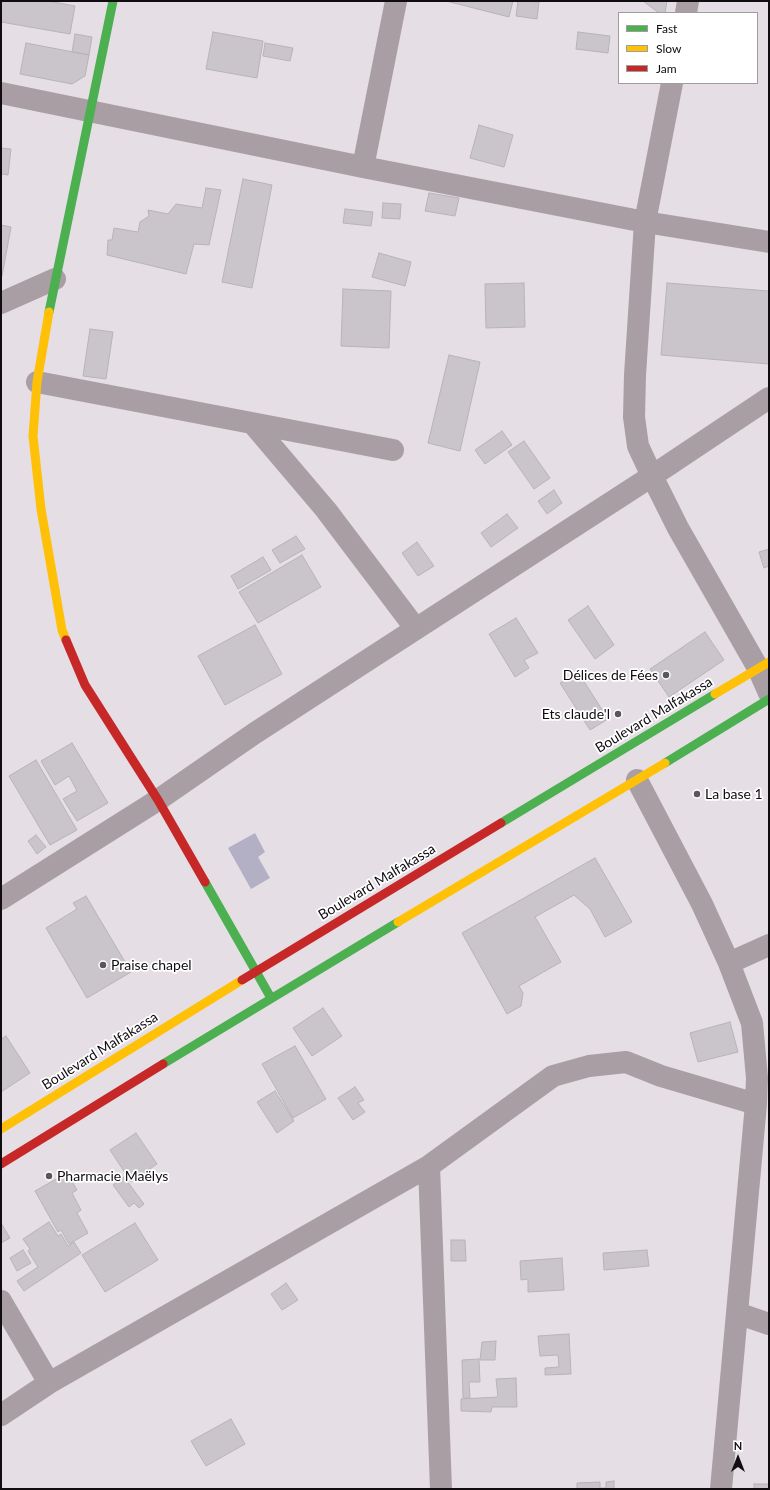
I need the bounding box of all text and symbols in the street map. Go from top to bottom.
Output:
legend [618,12,758,84]
text: Fast [656,21,677,36]
text: Slow [656,41,681,56]
text: Jam [656,61,677,76]
place label: Délices de Fées [563,667,658,683]
marker: Délices de Fées [661,670,671,680]
street label: Boulevard Malfakassa [592,673,716,757]
place label: Ets claude'l [542,706,610,722]
marker: Ets claude'l [613,709,623,719]
place label: La base 1 [705,786,763,802]
marker: La base 1 [692,789,702,799]
street label: Boulevard Malfakassa [315,840,439,924]
place label: Praise chapel [111,957,192,973]
marker: Praise chapel [98,960,108,970]
street label: Boulevard Malfakassa [39,1008,161,1094]
place label: Pharmacie Maëlys [57,1168,168,1184]
marker: Pharmacie Maëlys [44,1171,54,1181]
north arrow [718,1438,758,1478]
text: N [734,1439,742,1452]

